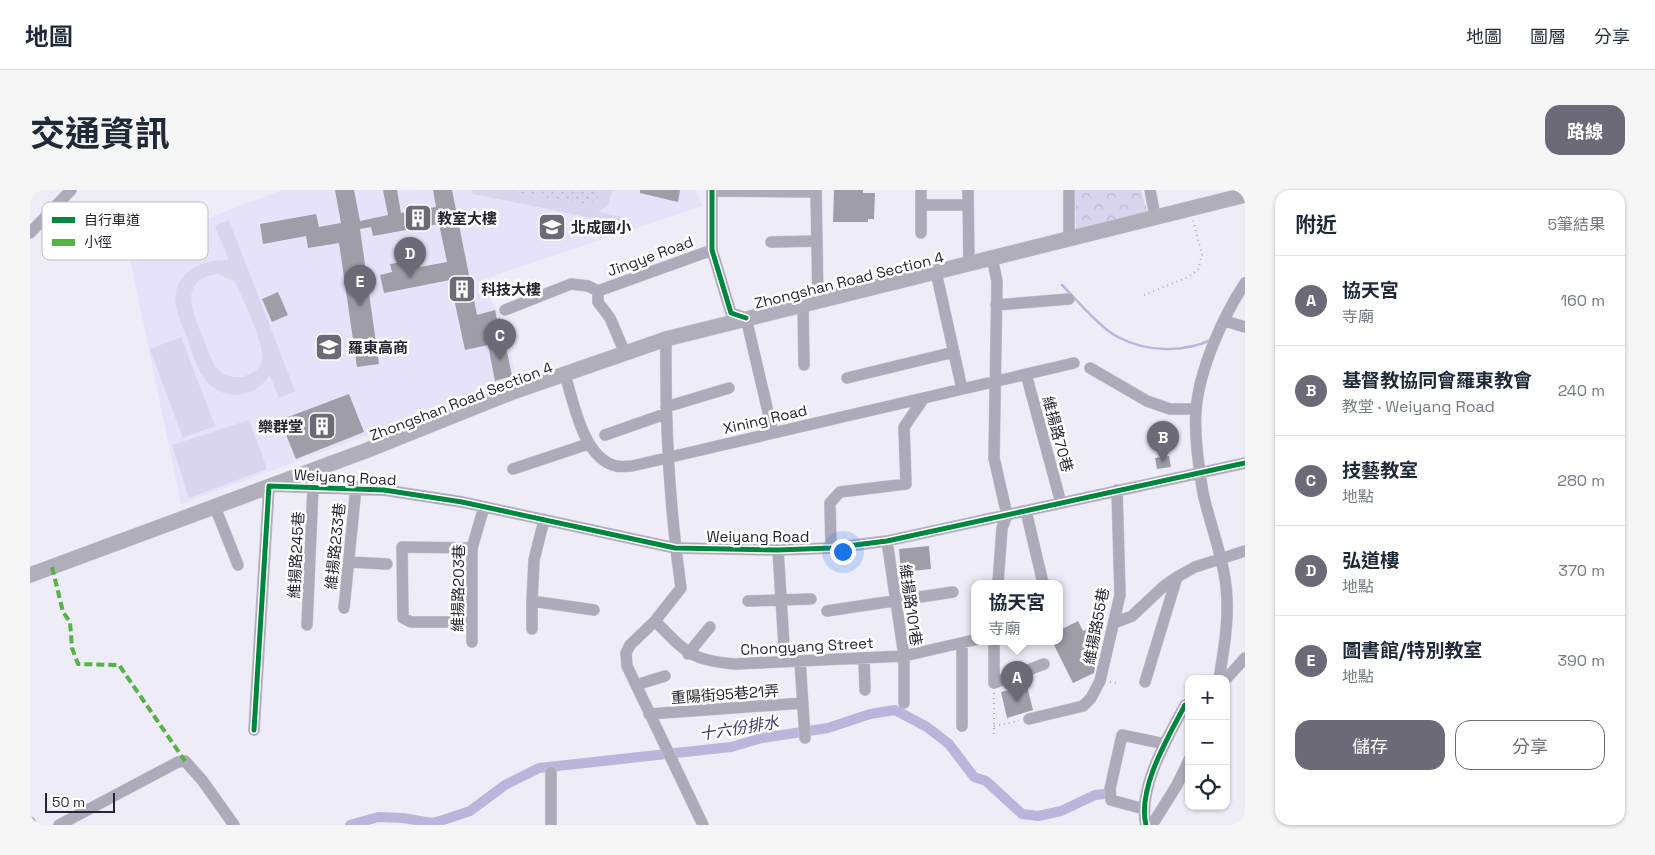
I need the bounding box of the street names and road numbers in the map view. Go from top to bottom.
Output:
street label: Jingye Road [604,232,696,280]
street label: Zhongshan Road Section 4 [752,247,946,313]
street label: Zhongshan Road Section 4 [367,357,555,445]
street label: 維揚路70巷 [1039,394,1077,474]
street label: Xining Road [721,400,809,438]
street label: Weiyang Road [293,465,397,489]
street label: 維揚路233巷 [321,502,349,590]
street label: 維揚路245巷 [284,511,308,599]
street label: Weiyang Road [707,527,809,546]
street label: 維揚路203巷 [448,544,468,632]
street label: 維揚路101巷 [896,563,926,647]
street label: 維揚路55巷 [1079,586,1113,666]
street label: Chongyang Street [740,633,874,659]
street label: 重陽街95巷21弄 [670,681,780,707]

